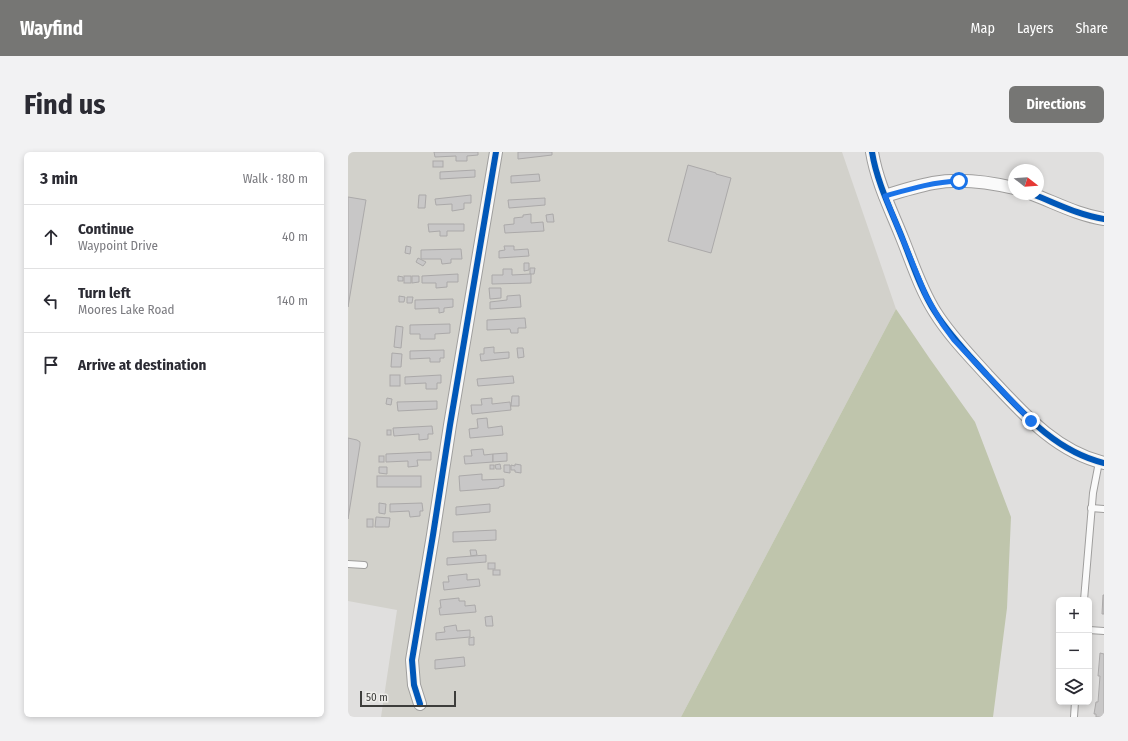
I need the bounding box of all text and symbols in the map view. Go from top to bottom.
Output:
text: Wayfind [20,17,83,40]
text: Map [971,20,995,37]
text: Layers [1017,20,1053,37]
text: Share [1075,20,1108,37]
button: Directions [1009,86,1104,123]
text: Find us [24,88,106,121]
north arrow [1008,164,1044,200]
text: 3 min [40,168,78,189]
text: Walk · 180 m [243,171,308,186]
route start [950,172,968,190]
text: Continue [78,220,134,238]
icon: ahead [40,226,62,248]
text: 40 m [282,229,308,244]
text: Waypoint Drive [78,238,158,253]
text: Turn left [78,284,131,302]
icon: left [40,290,62,312]
text: 140 m [277,293,308,308]
text: Moores Lake Road [78,302,175,317]
icon: arrive [40,354,62,376]
text: Arrive at destination [78,356,206,374]
route end [1022,412,1040,430]
map controls [1056,597,1092,705]
button: + [1056,597,1092,633]
button: − [1056,633,1092,669]
button: layers [1056,669,1092,705]
scale bar [360,689,456,708]
text: 50 m [366,691,388,704]

